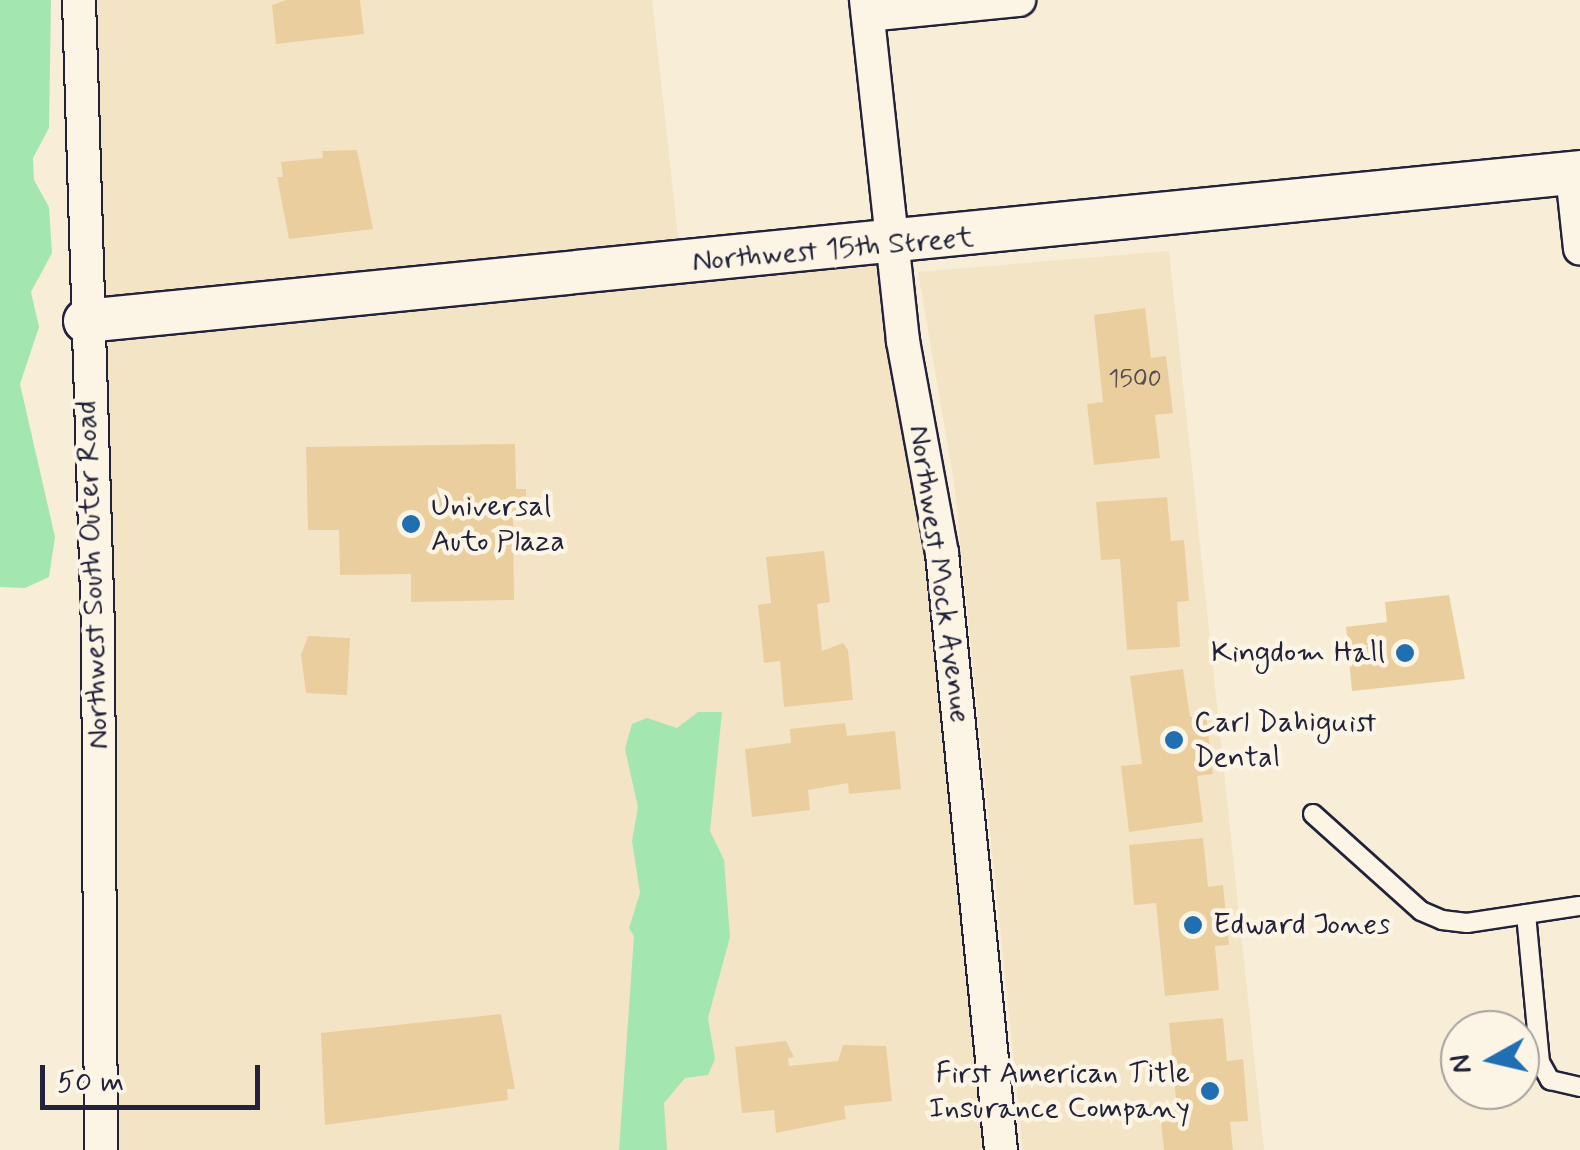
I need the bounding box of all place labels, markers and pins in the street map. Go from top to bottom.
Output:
place label: Universal Auto Plaza [431,489,567,560]
marker: Universal Auto Plaza [400,513,422,535]
place label: Kingdom Hall [1215,635,1385,671]
marker: Kingdom Hall [1394,642,1416,664]
place label: Carl Dahiguist Dental [1194,705,1376,776]
marker: Carl Dahiguist Dental [1163,729,1185,751]
place label: Edward Jones [1213,907,1385,943]
marker: Edward Jones [1182,914,1204,936]
place label: First American Title Insurance Company [933,1056,1190,1126]
marker: First American Title Insurance Company [1199,1080,1221,1102]

